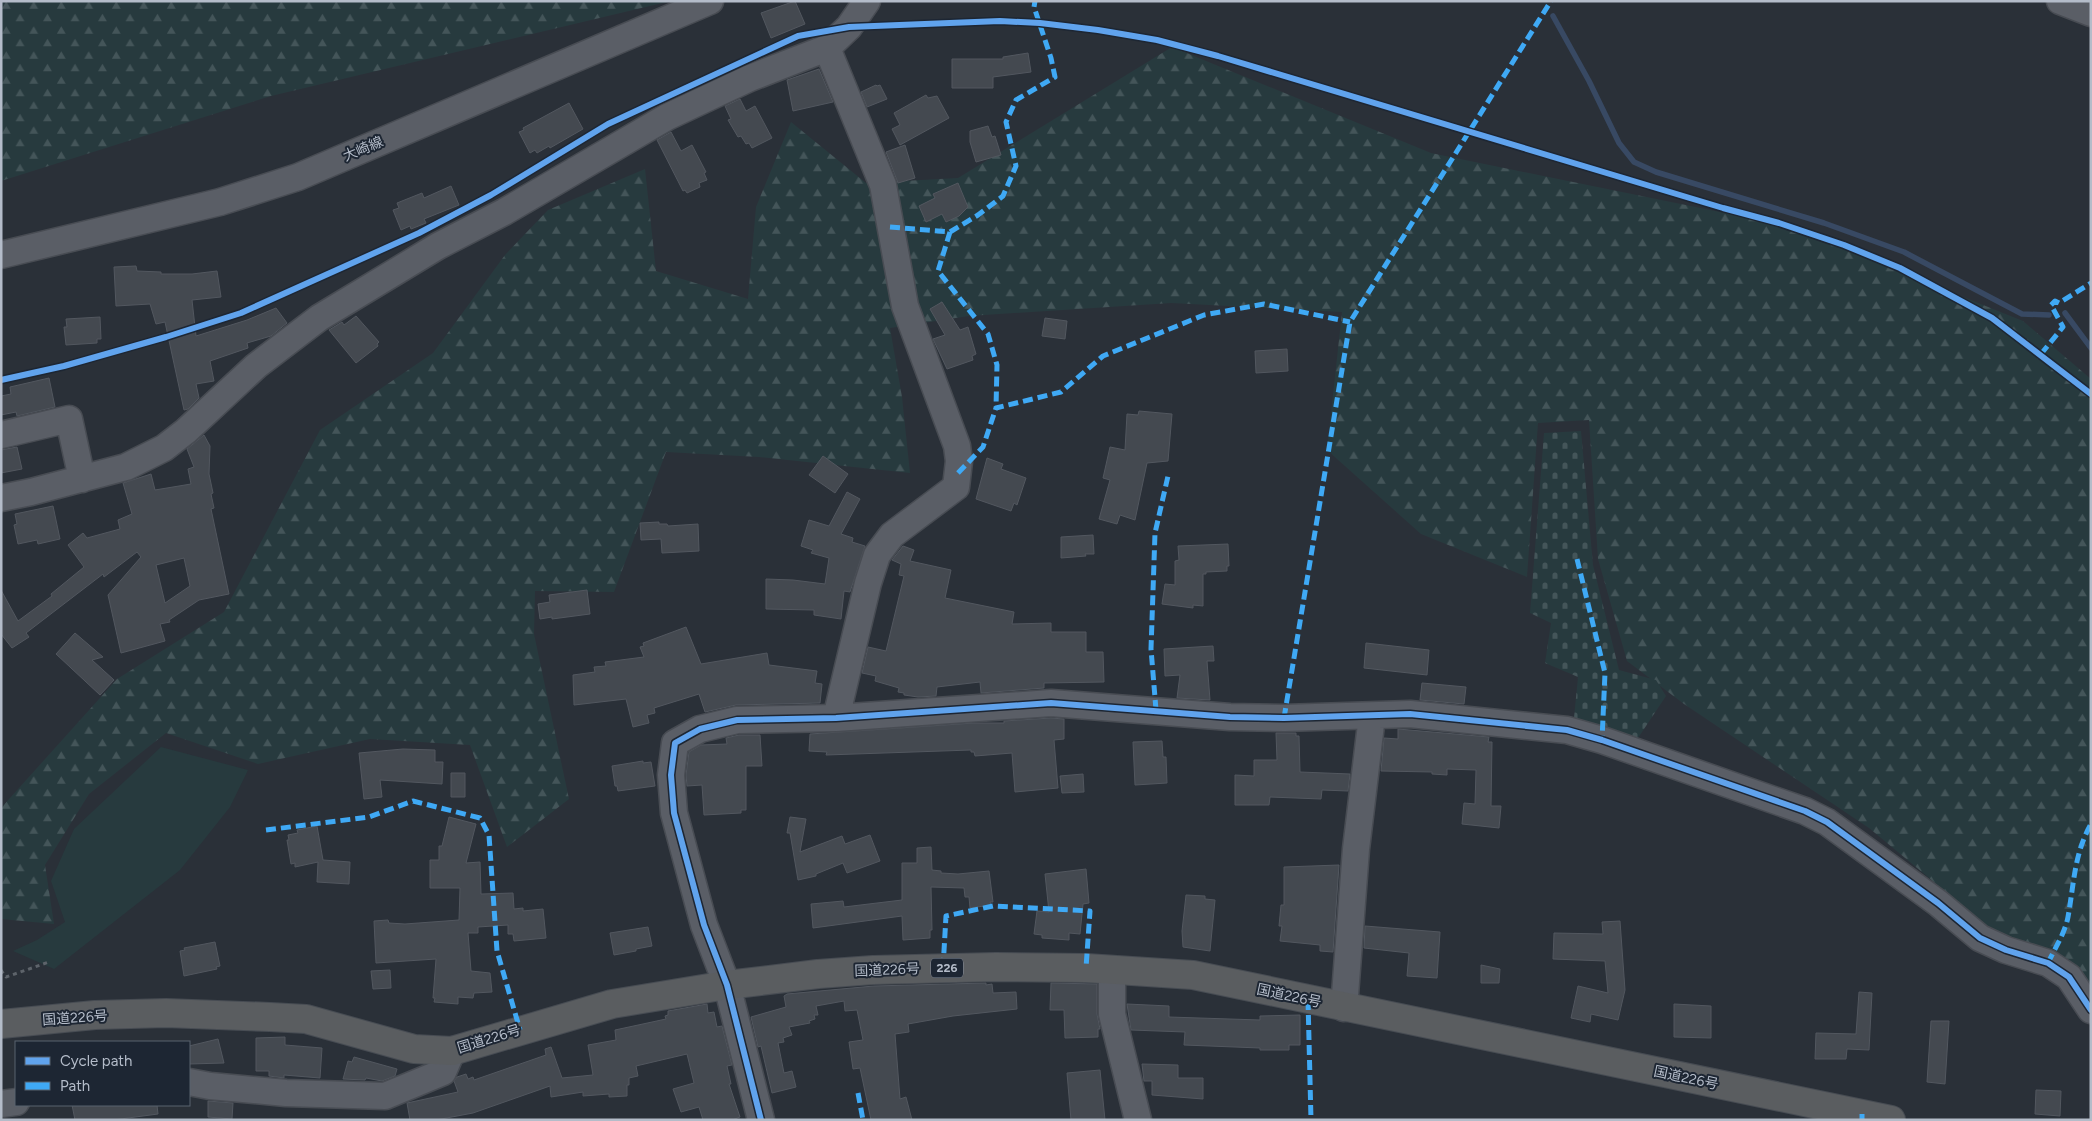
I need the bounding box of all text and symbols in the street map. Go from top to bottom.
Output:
street label: 大崎線 [340,133,386,165]
road number: 226 [931,958,963,978]
street label: 国道226号 [854,960,920,980]
street label: 国道226号 [1255,981,1323,1011]
street label: 国道226号 [42,1007,108,1029]
street label: 国道226号 [455,1021,523,1057]
legend [15,1041,190,1106]
text: Cycle path [60,1052,132,1070]
street label: 国道226号 [1652,1063,1720,1093]
text: Path [60,1077,90,1095]

